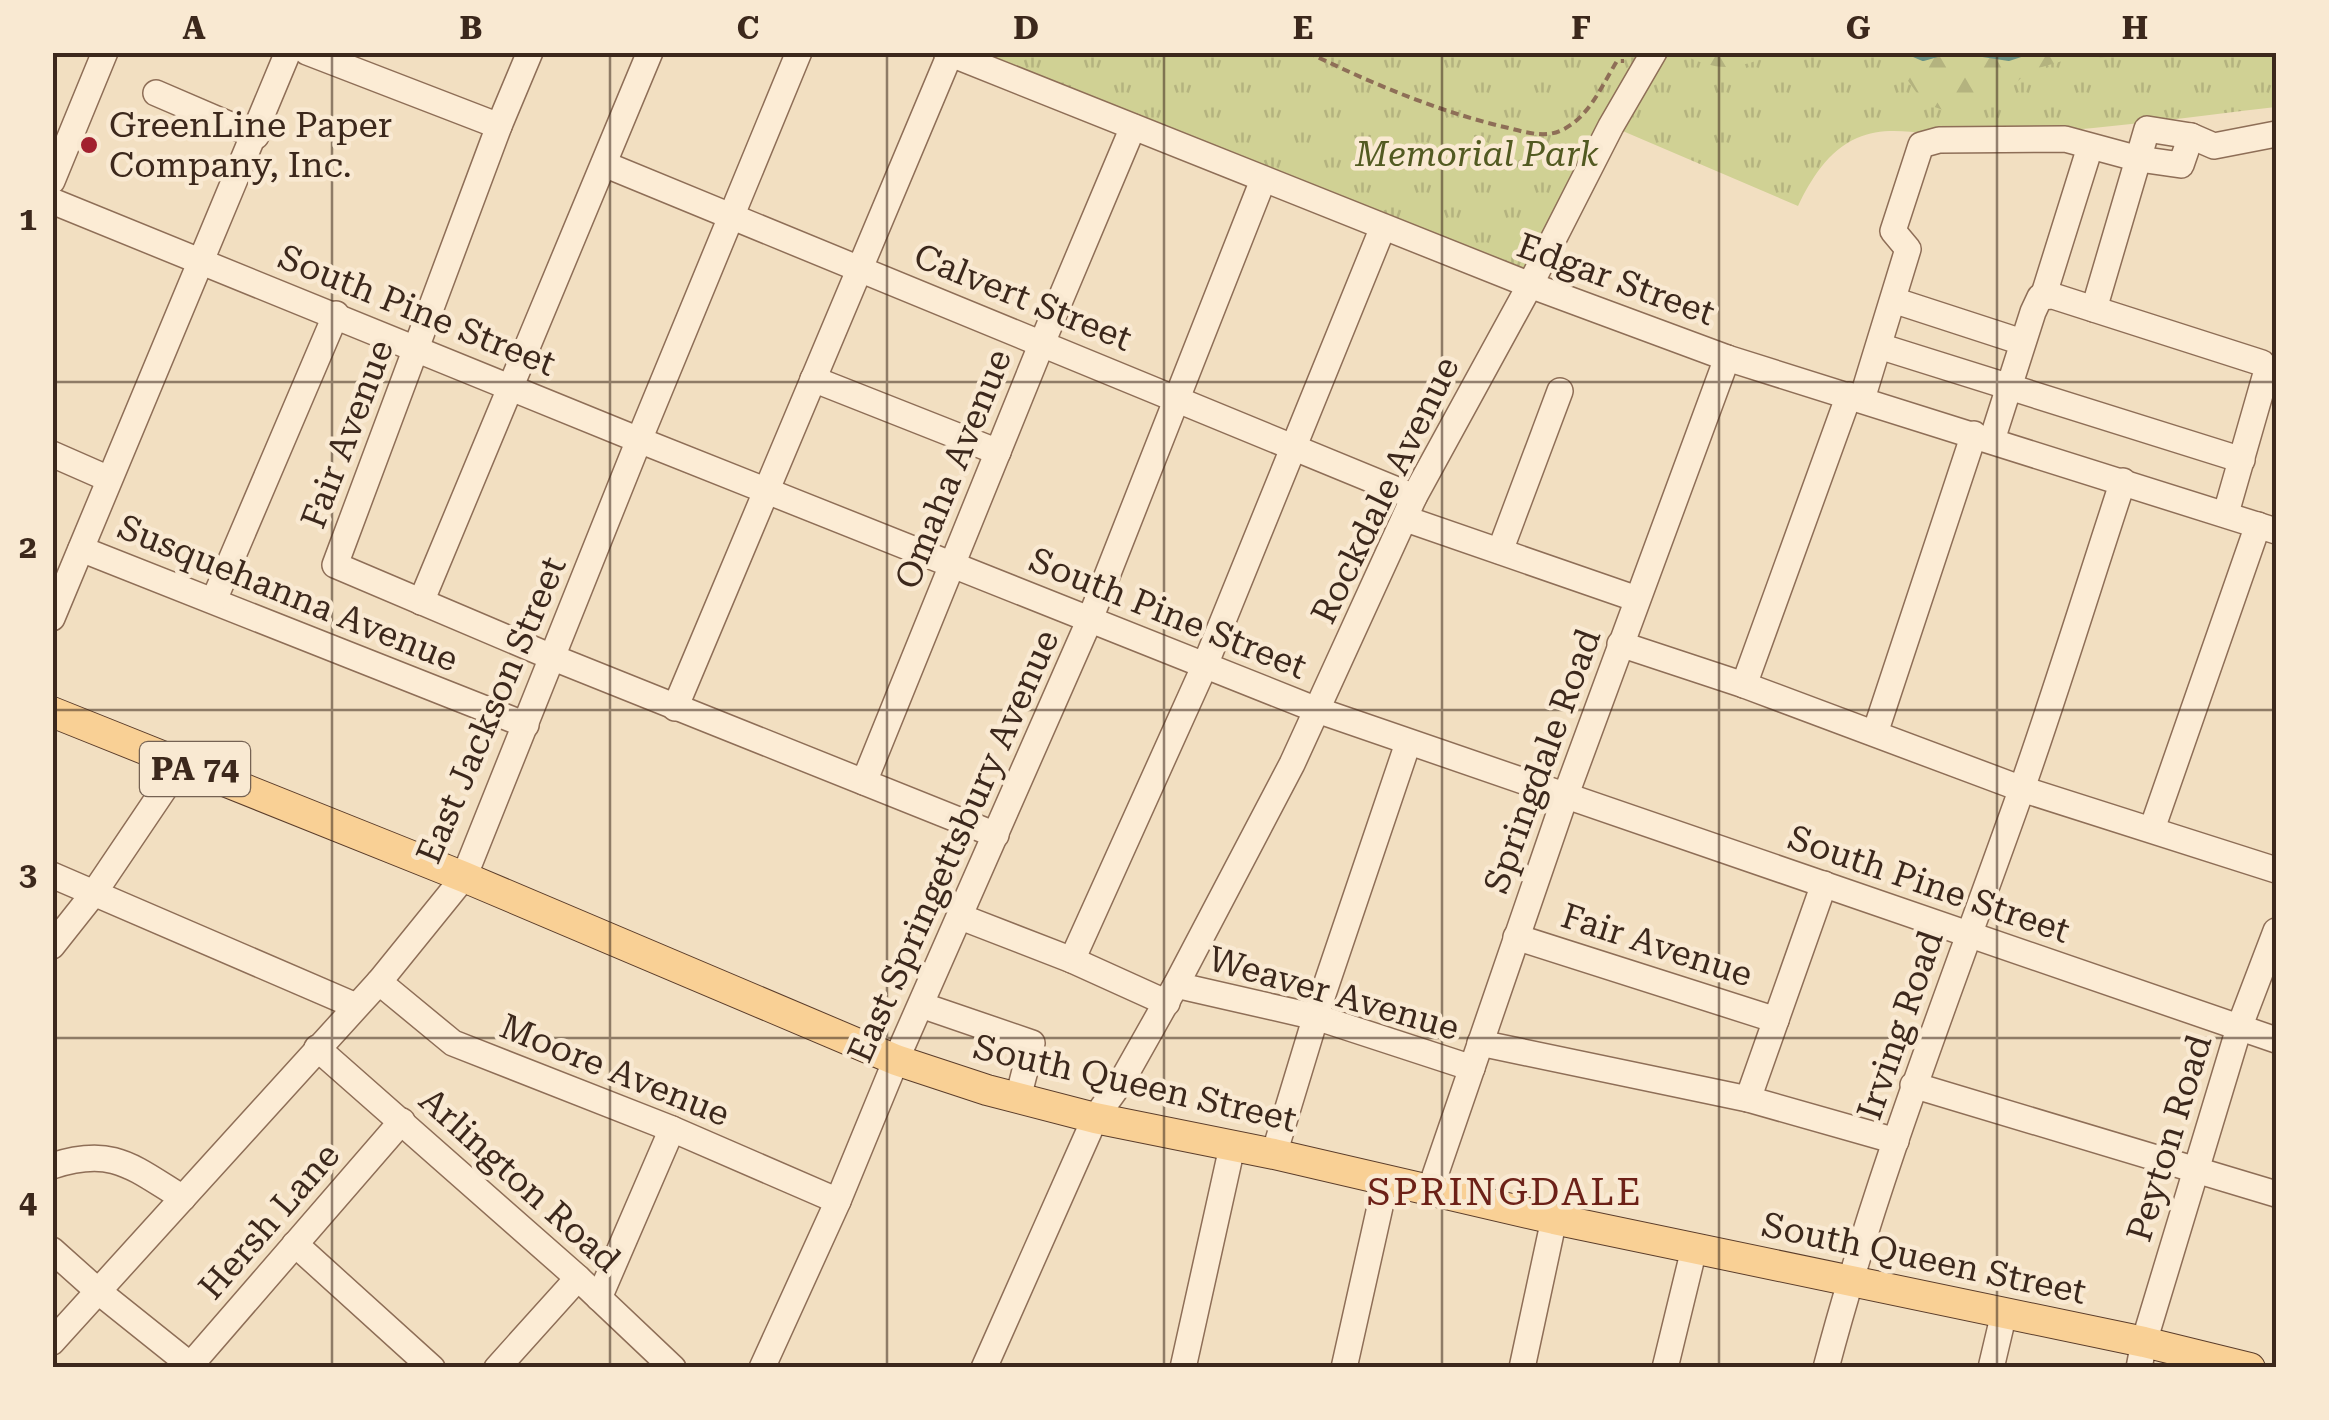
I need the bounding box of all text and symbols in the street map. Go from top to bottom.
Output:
text: A [182,9,206,47]
text: B [459,9,483,47]
text: C [737,9,759,47]
text: D [1013,9,1039,47]
text: E [1293,9,1313,47]
text: F [1571,9,1591,47]
text: G [1846,9,1871,47]
text: H [2122,9,2148,47]
place label: GreenLine Paper Company, Inc. [109,105,392,186]
marker: GreenLine Paper Company, Inc. [78,134,100,156]
park label: Memorial Park [1354,134,1599,175]
text: 1 [19,200,37,238]
street label: Edgar Street [1512,225,1720,334]
street label: Calvert Street [908,235,1138,360]
street label: South Pine Street [272,236,561,385]
street label: Fair Avenue [293,334,402,534]
street label: Omaha Avenue [887,343,1020,595]
street label: Rockdale Avenue [1303,350,1468,630]
street label: Susquehanna Avenue [112,506,464,680]
text: 2 [19,528,37,566]
street label: South Pine Street [1023,539,1312,688]
street label: East Jackson Street [408,551,575,870]
street label: Springdale Road [1476,623,1609,899]
street label: East Springettsbury Avenue [839,624,1068,1069]
road number: PA 74 [140,742,250,796]
street label: South Pine Street [1783,817,2075,952]
text: 3 [19,855,37,893]
street label: Fair Avenue [1556,895,1757,996]
street label: Irving Road [1849,925,1952,1125]
street label: Weaver Avenue [1204,938,1464,1049]
street label: Moore Avenue [494,1006,735,1135]
street label: South Queen Street [969,1026,1300,1141]
street label: Peyton Road [2119,1030,2220,1246]
street label: Arlington Road [411,1080,628,1281]
street label: Hersh Lane [191,1135,348,1308]
district label: SPRINGDALE [1367,1170,1643,1214]
text: 4 [19,1183,37,1221]
street label: South Queen Street [1758,1204,2090,1313]

